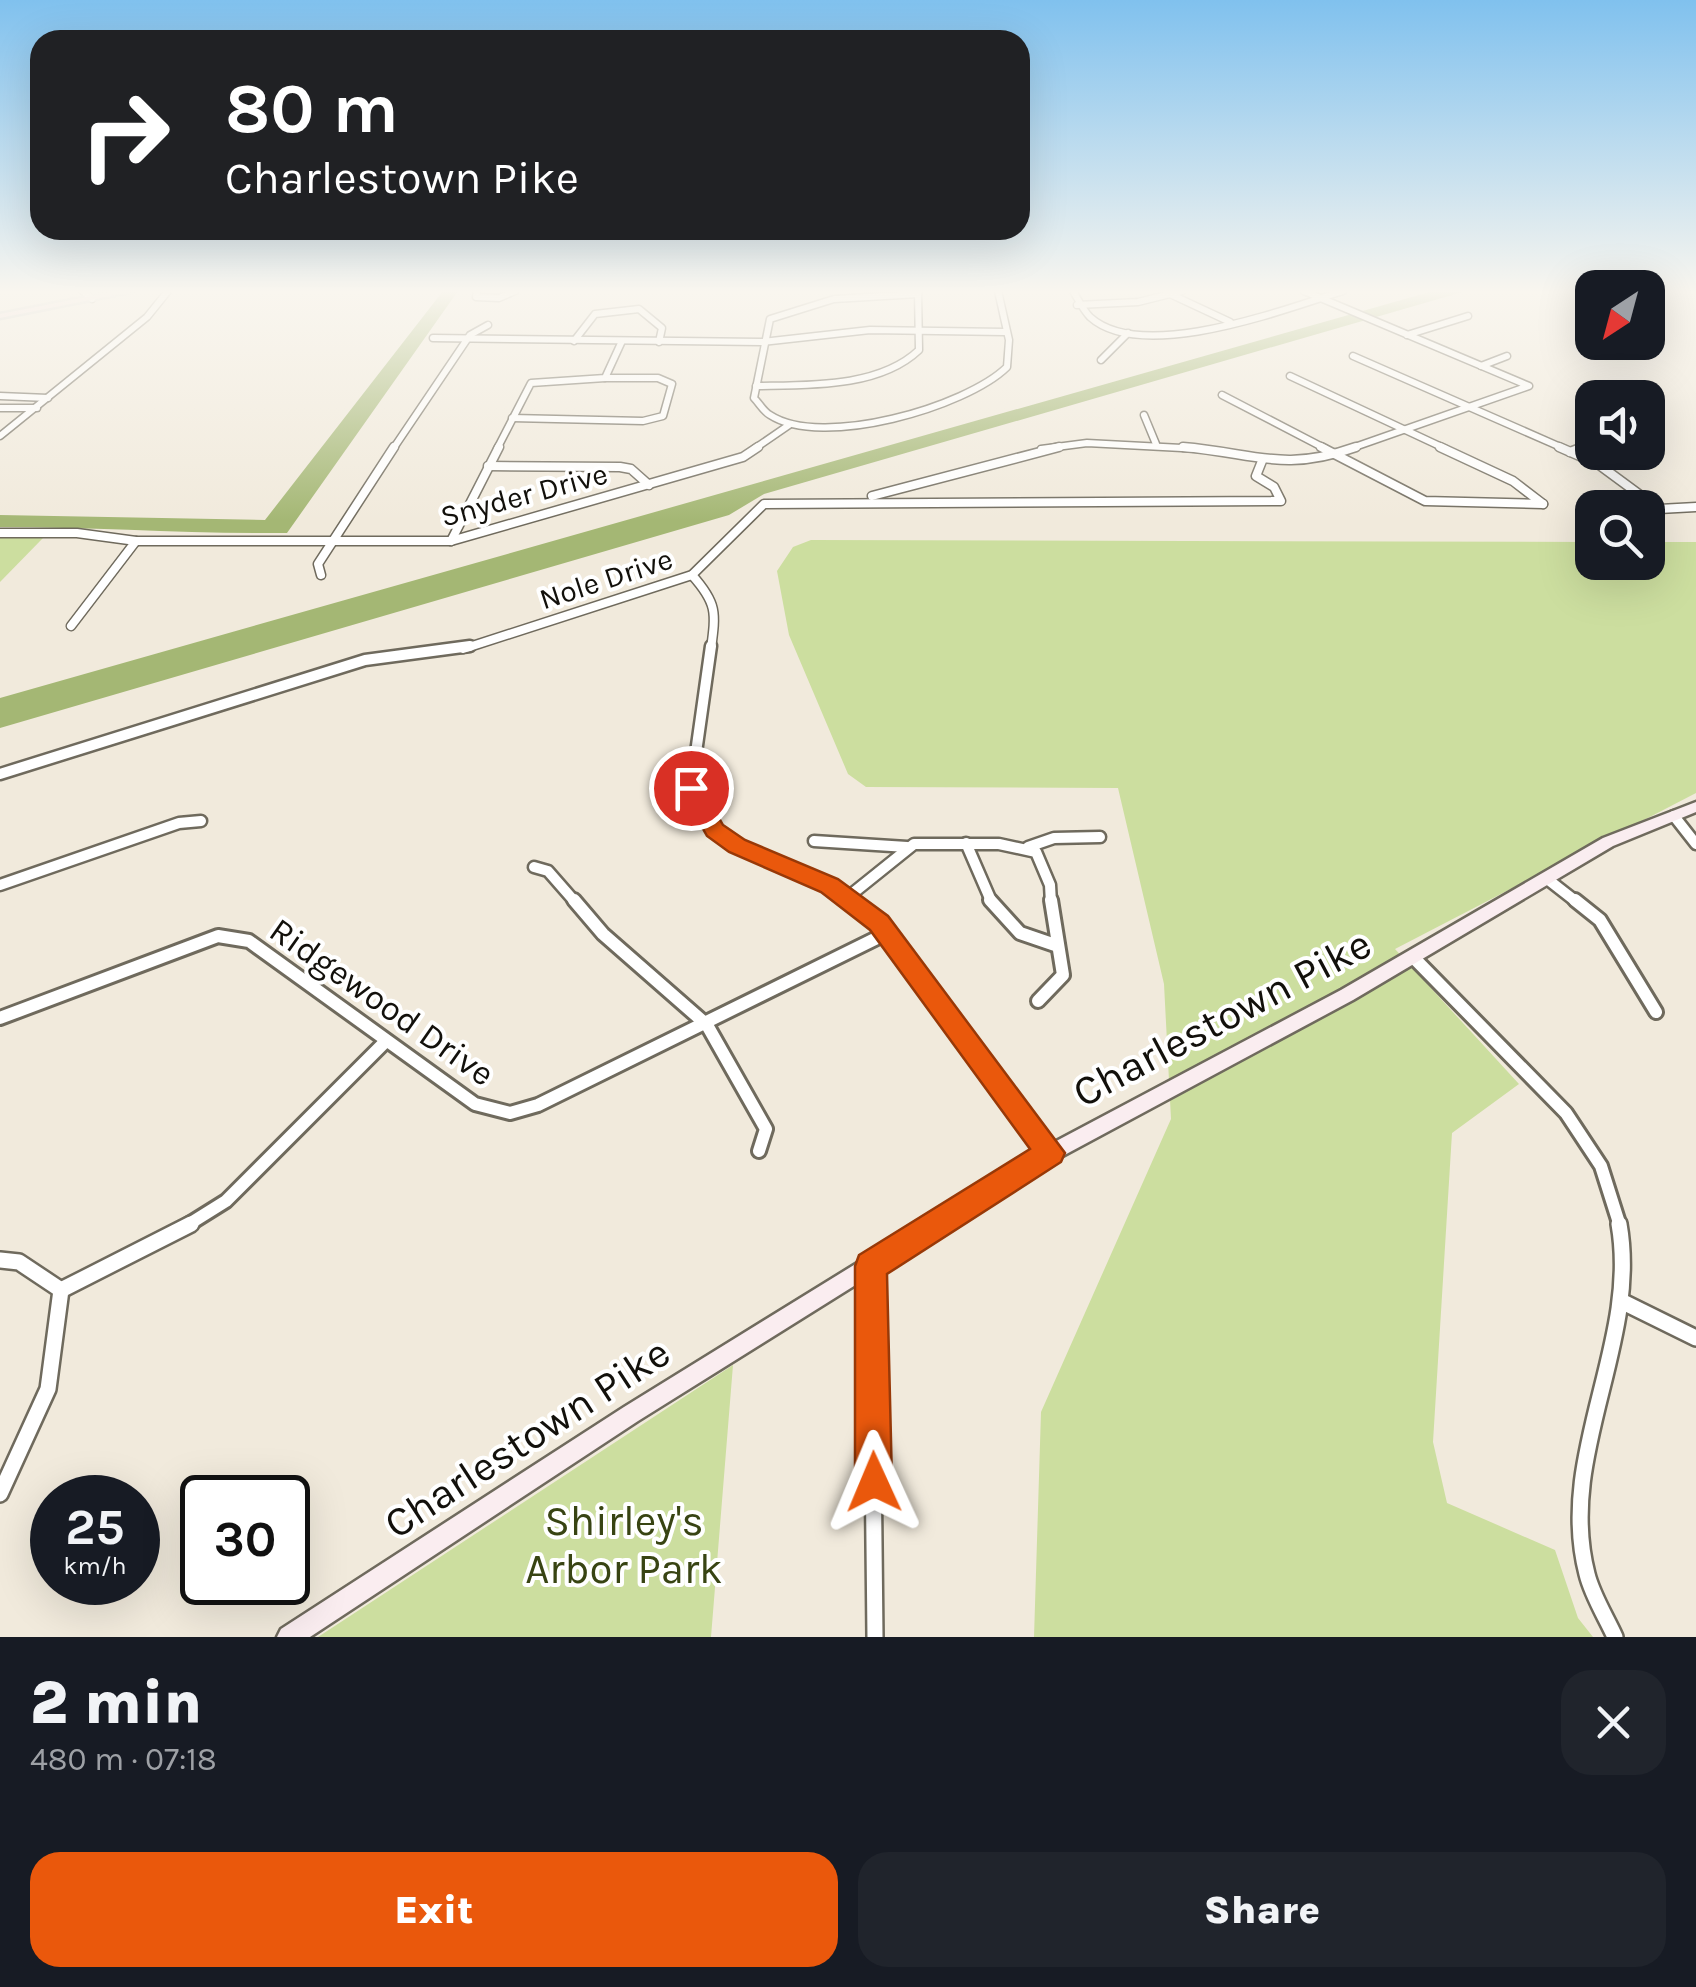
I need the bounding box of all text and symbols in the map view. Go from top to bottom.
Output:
text: 80 m [225,68,399,150]
icon: right [60,70,190,200]
text: Charlestown Pike [225,152,579,204]
north arrow [1575,270,1665,360]
map controls [1575,270,1665,580]
button: sound [1575,380,1665,470]
street label: Snyder Drive [437,455,611,535]
button: search [1575,490,1665,580]
street label: Nole Drive [535,541,677,617]
pin [649,746,734,831]
icon: arrive [664,761,719,816]
street label: Ridgewood Drive [262,909,502,1095]
street label: Charlestown Pike [1064,918,1380,1118]
street label: Charlestown Pike [375,1327,679,1549]
position arrow [822,1430,926,1534]
speed limit sign: 30 [180,1475,310,1605]
park label: Shirley's Arbor Park [525,1496,723,1594]
text: 25 [65,1498,125,1557]
text: km/h [63,1551,127,1580]
text: 2 min [30,1668,202,1738]
button: close [1561,1670,1666,1775]
text: 480 m · 07:18 [30,1741,217,1778]
button: Exit [30,1852,838,1967]
button: Share [858,1852,1666,1967]

